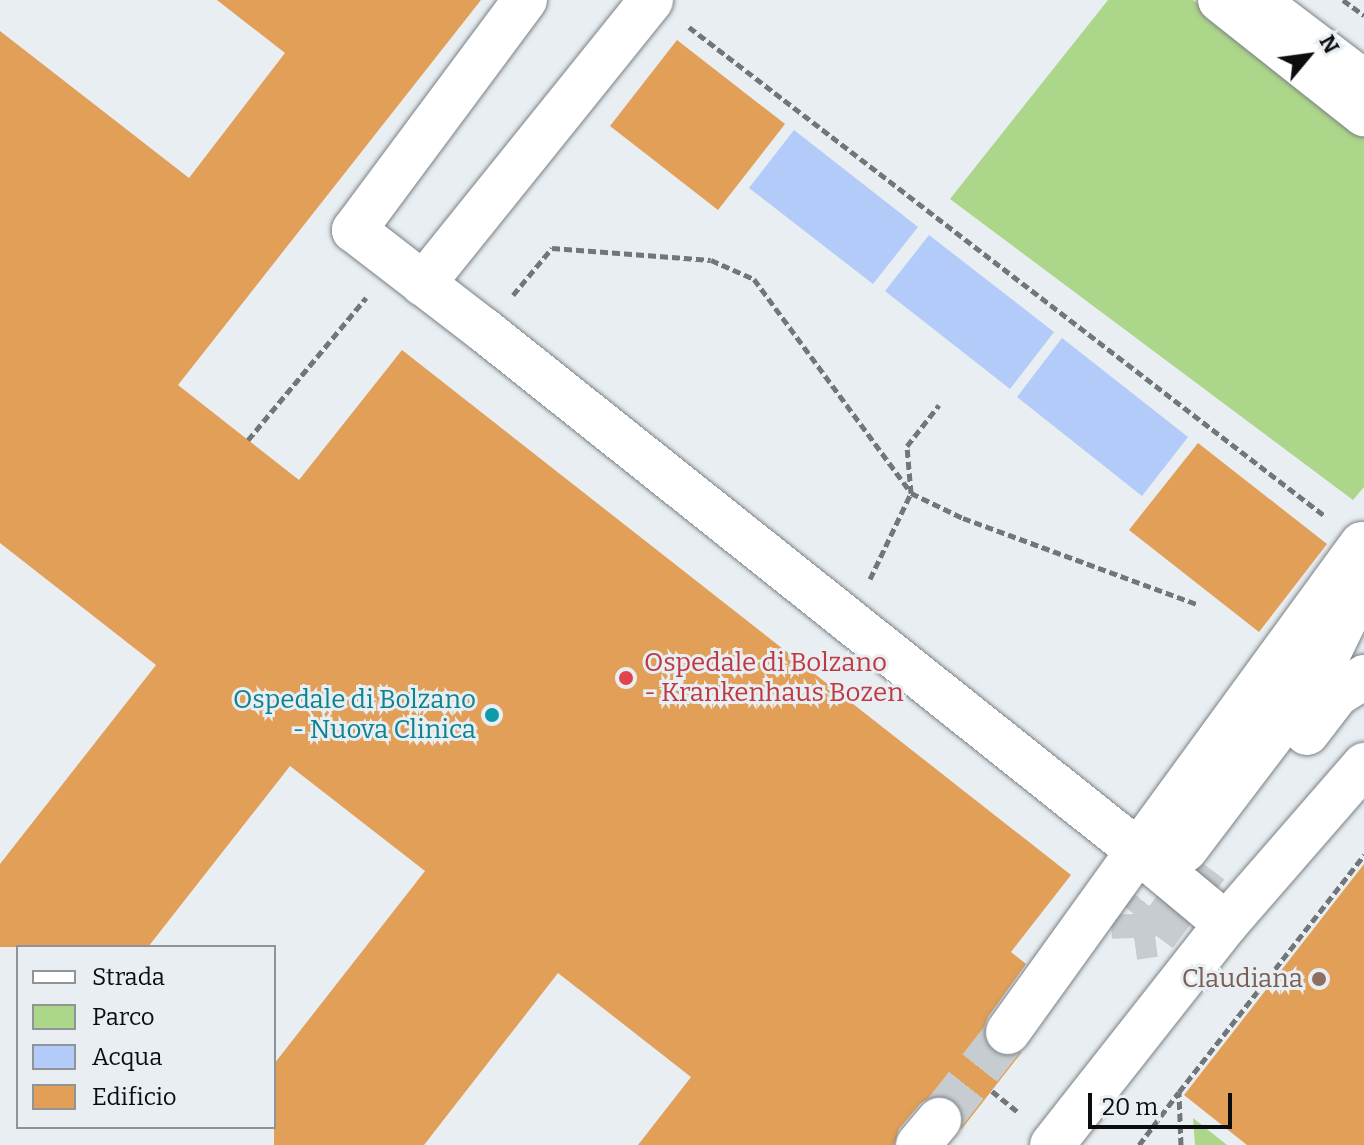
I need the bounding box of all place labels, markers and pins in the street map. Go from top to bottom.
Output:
place label: Ospedale di Bolzano - Krankenhaus Bozen [644,647,904,708]
marker: Ospedale di Bolzano - Krankenhaus Bozen [615,667,637,689]
place label: Ospedale di Bolzano - Nuova Clinica [233,684,476,746]
marker: Ospedale di Bolzano - Nuova Clinica [483,706,501,724]
place label: Claudiana [1182,963,1303,995]
marker: Claudiana [1310,970,1328,988]

